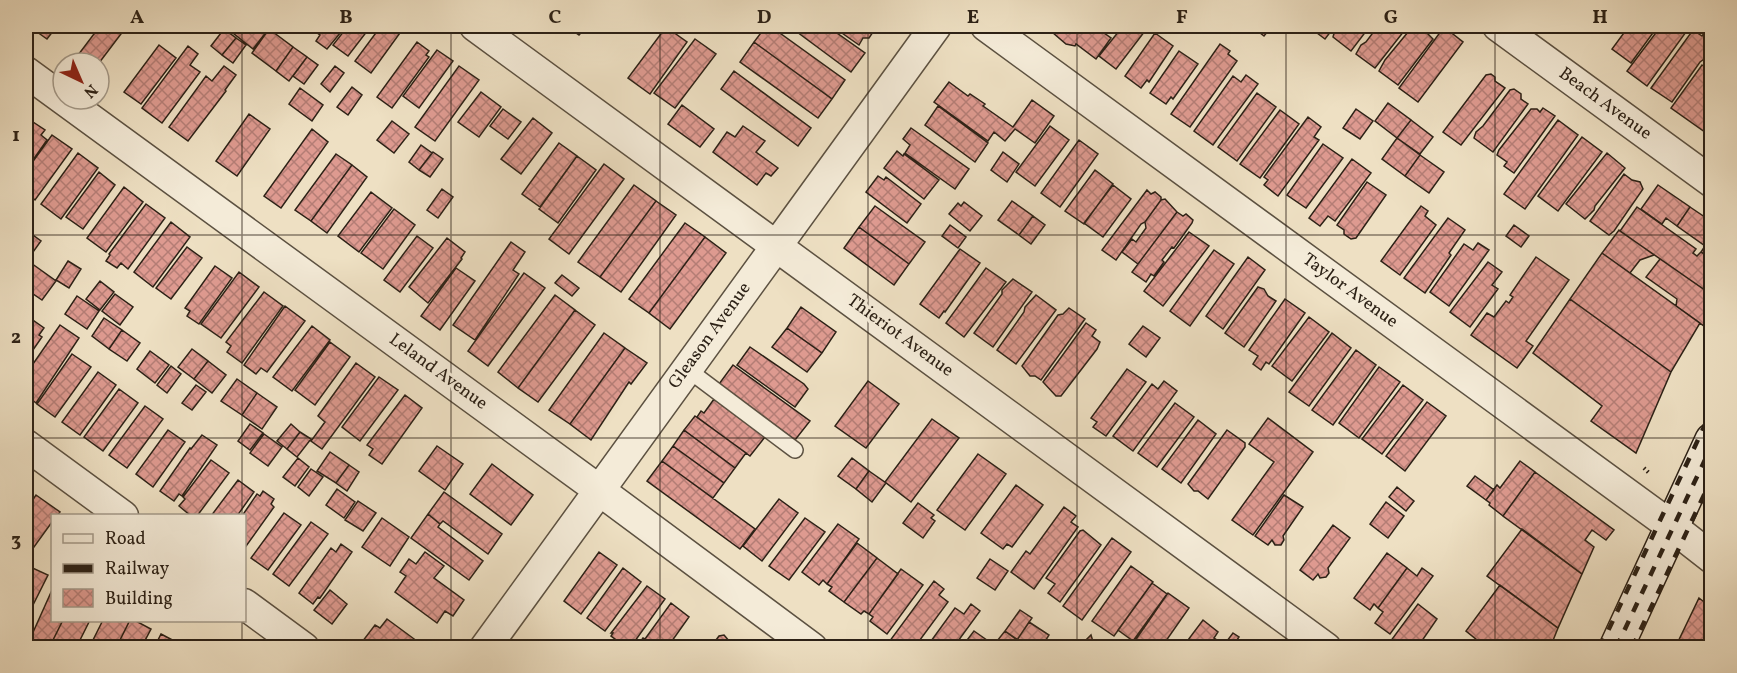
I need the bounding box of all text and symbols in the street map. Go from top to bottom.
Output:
text: A [130,4,144,32]
text: B [339,4,353,32]
text: C [549,4,562,32]
text: D [757,4,771,32]
text: E [967,4,979,32]
text: F [1176,4,1188,32]
text: G [1384,4,1398,32]
text: H [1592,4,1608,32]
north arrow [51,51,111,111]
street label: Beach Avenue [1553,62,1657,146]
text: N [78,78,102,103]
text: 1 [12,122,20,150]
street label: Taylor Avenue [1297,248,1403,334]
street label: Gleason Avenue [663,277,757,395]
street label: Thieriot Avenue [842,289,958,383]
text: 2 [11,324,21,352]
street label: Leland Avenue [384,328,492,416]
legend [51,514,246,622]
text: 3 [11,527,21,555]
text: Road [105,527,146,552]
text: Railway [105,557,169,582]
text: Building [105,587,173,612]

